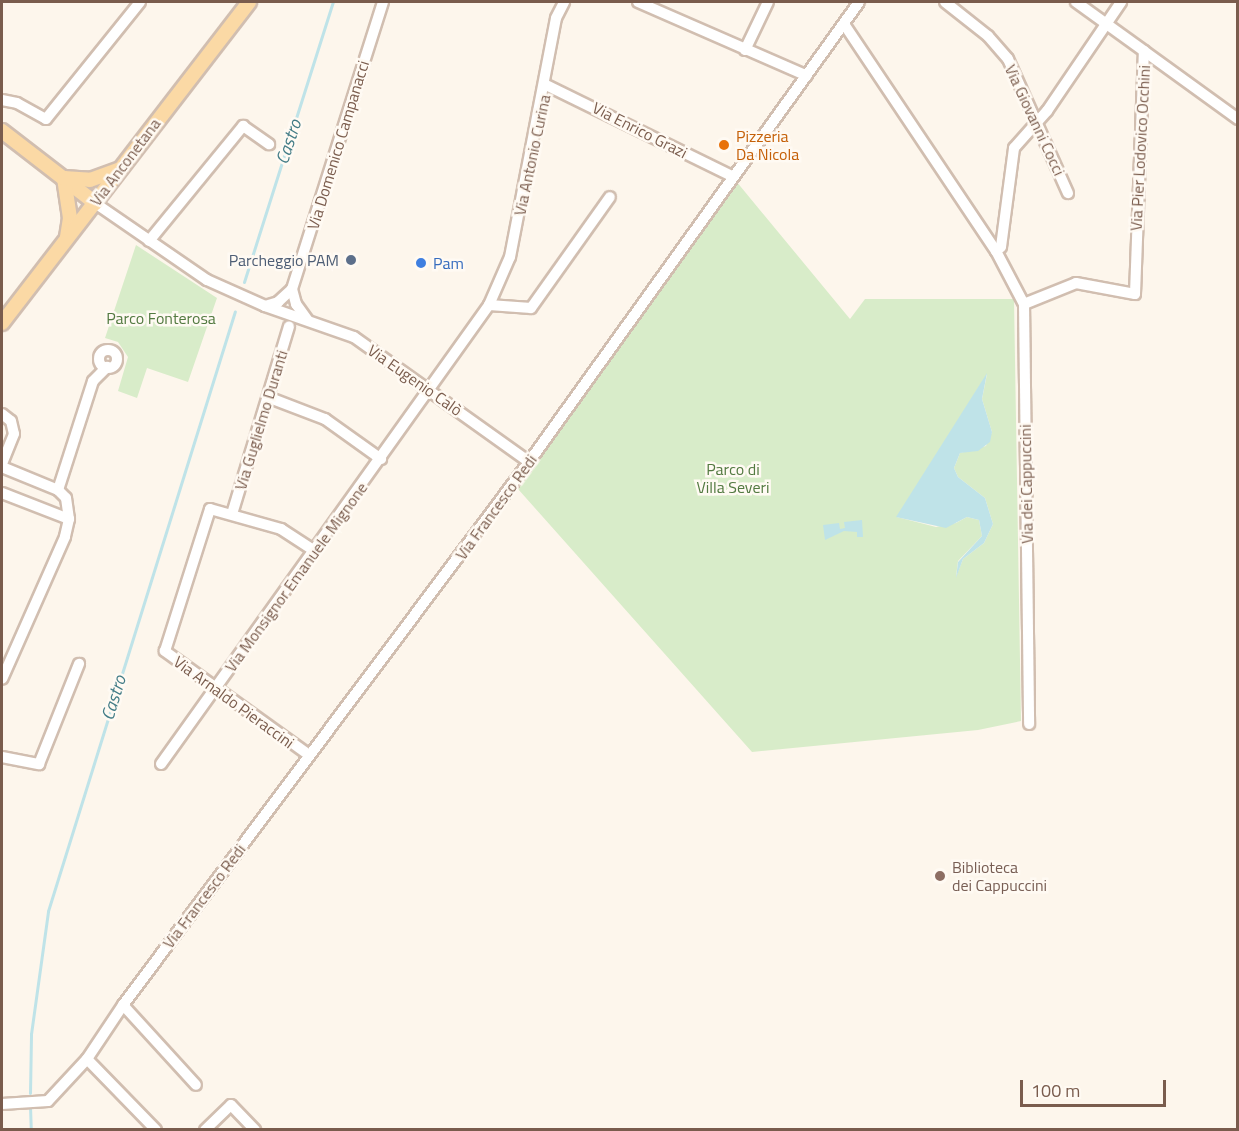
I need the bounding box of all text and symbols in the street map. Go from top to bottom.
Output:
street label: Via Domenico Campanacci [303,58,373,232]
street label: Via Giovanni Cocci [1001,61,1069,179]
street label: Via Pier Lodovico Occhini [1126,65,1154,231]
street label: Via Antonio Curina [510,93,554,217]
street label: Via Enrico Grazi [589,98,691,162]
street label: Via Anconetana [86,114,164,210]
water label: Castro [272,117,306,167]
place label: Pizzeria Da Nicola [736,126,799,164]
marker: Pizzeria Da Nicola [717,138,731,152]
place label: Parcheggio PAM [229,250,339,270]
marker: Parcheggio PAM [344,253,358,267]
place label: Pam [433,253,464,273]
marker: Pam [414,256,428,270]
park label: Parco Fonterosa [106,308,216,328]
street label: Via Eugenio Calò [364,340,466,420]
street label: Via Guglielmo Duranti [231,348,291,492]
street label: Via dei Cappuccini [1015,424,1037,544]
street label: Via Francesco Redi [451,451,541,563]
park label: Parco di Villa Severi [696,459,770,497]
street label: Via Monsignor Emanuele Mignone [221,478,371,676]
street label: Via Arnaldo Pieraccini [170,652,298,752]
water label: Castro [97,673,131,723]
street label: Via Francesco Redi [159,840,249,952]
place label: Biblioteca dei Cappuccini [952,857,1047,895]
marker: Biblioteca dei Cappuccini [933,869,947,883]
scale bar [1023,1068,1168,1106]
text: 100 m [1031,1077,1080,1104]

